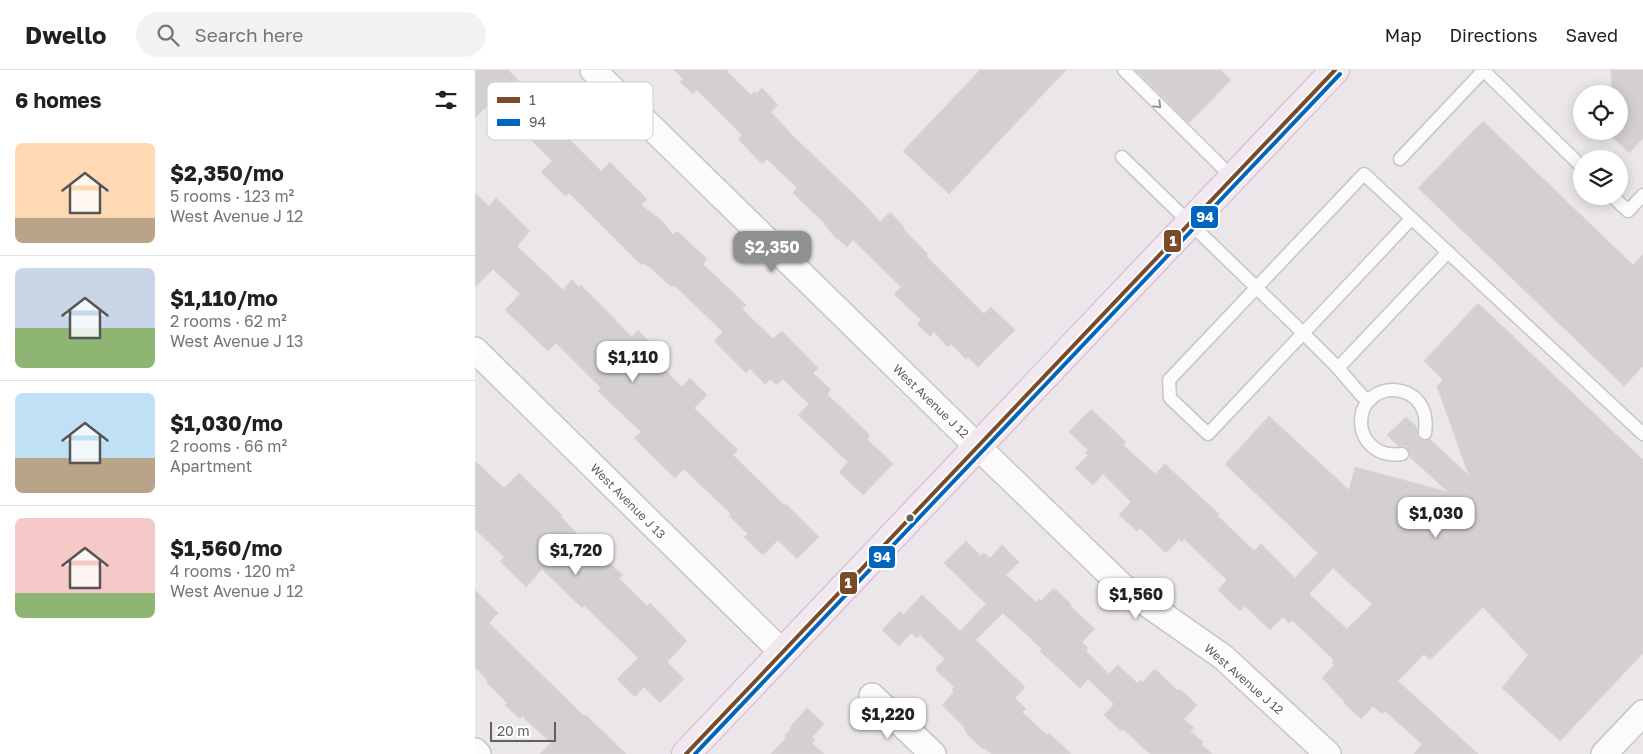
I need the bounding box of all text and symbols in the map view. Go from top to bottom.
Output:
search box [136,12,486,57]
text: Dwello [25,20,106,49]
icon: search [154,21,182,49]
text: Search here [194,23,303,46]
text: Map [1385,24,1421,46]
text: Directions [1449,24,1537,46]
text: Saved [1565,24,1618,46]
legend [487,82,653,140]
map controls [1573,85,1628,205]
button: locate [1573,85,1628,140]
icon: filters [432,86,460,114]
text: 6 homes [15,87,101,113]
text: 1 [529,91,536,108]
one-way arrow [1152,99,1161,108]
text: 94 [529,113,546,130]
button: layers [1573,150,1628,205]
text: $2,350/mo [170,160,284,186]
icon: home [55,163,115,223]
text: 5 rooms · 123 m² [170,186,294,206]
line badge: 94 [1190,205,1219,229]
text: West Avenue J 12 [170,206,303,226]
text: 94 [1196,208,1214,225]
line badge: 1 [1163,229,1182,253]
pin: $2,350 [731,230,813,273]
text: 1 [1169,232,1177,249]
text: $2,350 [744,237,800,257]
text: $1,110/mo [170,285,278,311]
icon: home [55,288,115,348]
text: 2 rooms · 62 m² [170,311,287,331]
text: West Avenue J 13 [170,331,303,351]
pin: $1,110 [592,340,674,383]
text: $1,110 [608,347,658,367]
street label: West Avenue J 12 [890,361,972,441]
text: $1,030/mo [170,410,283,436]
icon: home [55,413,115,473]
text: 2 rooms · 66 m² [170,436,287,456]
text: Apartment [170,456,252,476]
street label: West Avenue J 13 [587,460,669,542]
pin: $1,030 [1395,496,1477,539]
text: $1,030 [1409,503,1463,523]
unlabelled marker [905,513,915,523]
pin: $1,720 [535,534,617,576]
text: $1,560/mo [170,535,282,561]
icon: home [55,538,115,598]
text: $1,720 [550,540,602,560]
line badge: 94 [868,545,896,569]
text: 94 [873,548,891,565]
text: 4 rooms · 120 m² [170,561,295,581]
line badge: 1 [839,571,858,595]
text: 1 [844,574,852,591]
pin: $1,560 [1095,578,1177,620]
text: West Avenue J 12 [170,581,303,601]
text: $1,560 [1109,584,1163,604]
street label: West Avenue J 12 [1201,641,1287,717]
pin: $1,220 [847,698,929,740]
text: $1,220 [861,704,915,724]
scale bar [490,719,556,742]
text: 20 m [497,722,530,739]

